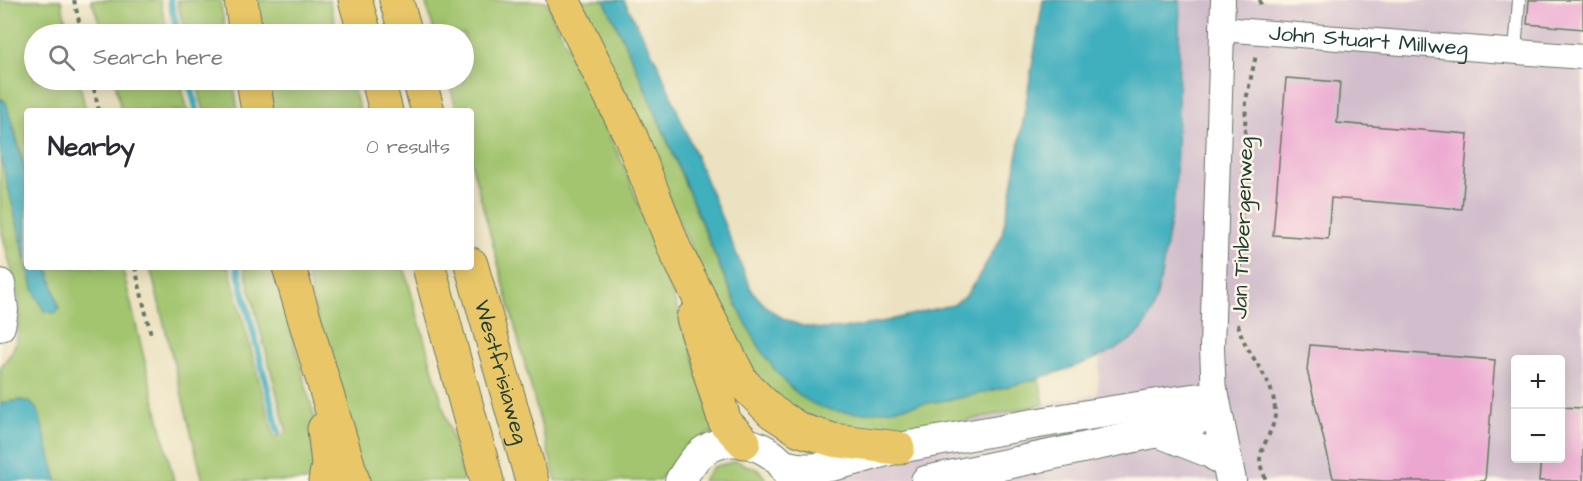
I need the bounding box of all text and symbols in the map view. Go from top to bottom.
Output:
street label: John Stuart Millweg [1268,17,1469,65]
search box [24,24,474,90]
icon: search [45,41,78,74]
text: Search here [93,42,223,73]
text: Nearby [48,129,135,165]
text: 0 results [366,133,450,161]
street label: Jan Tinbergenweg [1224,136,1263,320]
street label: Westfrisiaweg [466,297,536,447]
map controls [1511,355,1565,463]
button: + [1511,355,1565,409]
button: − [1511,409,1565,463]

